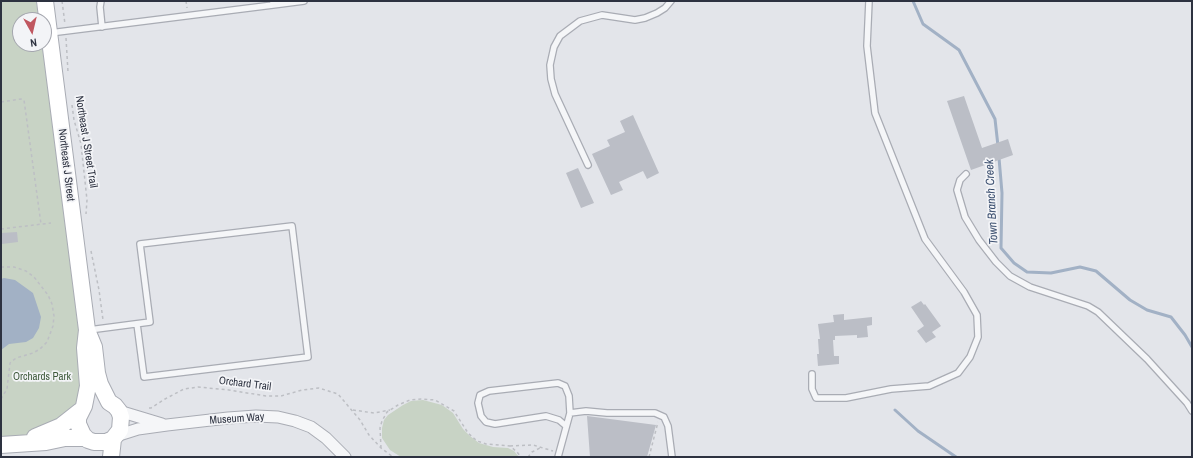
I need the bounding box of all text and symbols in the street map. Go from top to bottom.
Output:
north arrow [12,12,52,52]
text: N [29,36,38,50]
street label: Northeast J Street Trail [72,95,100,189]
street label: Northeast J Street [55,128,77,202]
water label: Town Branch Creek [983,159,1001,245]
park label: Orchards Park [13,370,71,384]
street label: Orchard Trail [218,374,272,394]
street label: Museum Way [209,411,265,427]

